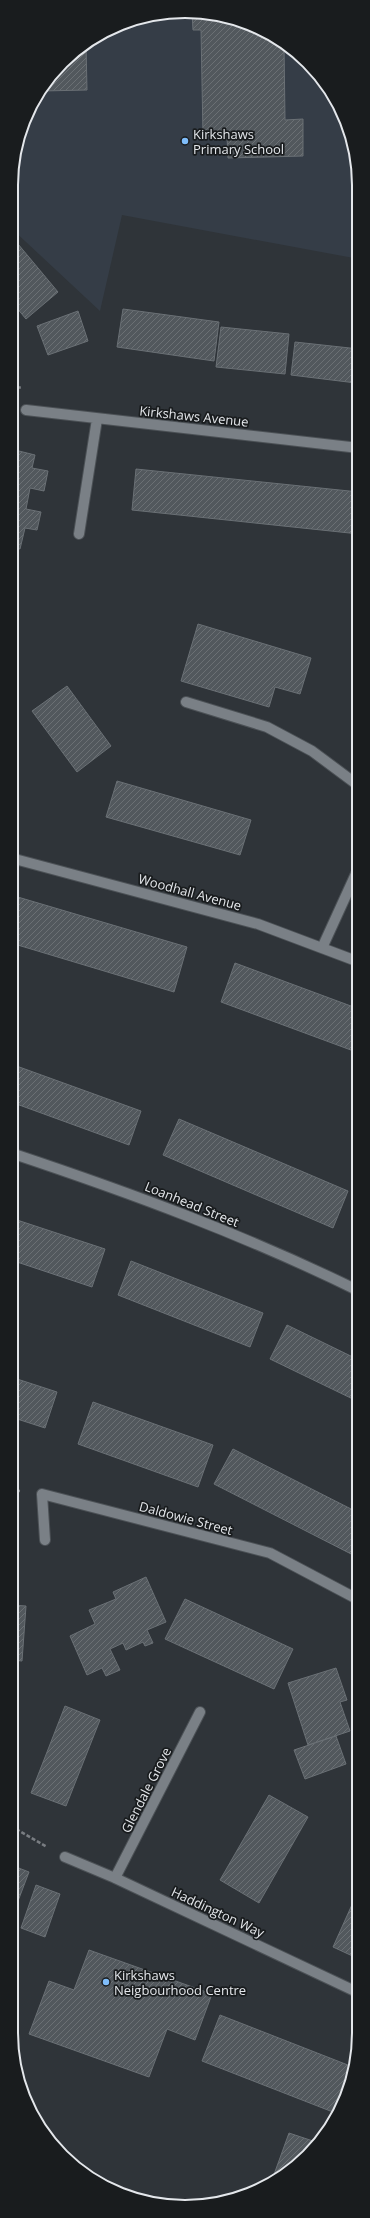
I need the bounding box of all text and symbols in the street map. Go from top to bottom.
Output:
place label: Kirkshaws Primary School [193,125,284,158]
marker: Kirkshaws Primary School [180,136,190,146]
street label: Kirkshaws Avenue [139,401,249,431]
street label: Woodhall Avenue [136,870,244,914]
street label: Loanhead Street [142,1177,242,1231]
street label: Daldowie Street [137,1497,235,1539]
street label: Glendale Grove [117,1744,175,1836]
street label: Haddington Way [169,1883,268,1942]
place label: Kirkshaws Neigbourhood Centre [114,1966,246,1999]
marker: Kirkshaws Neigbourhood Centre [101,1977,111,1987]

